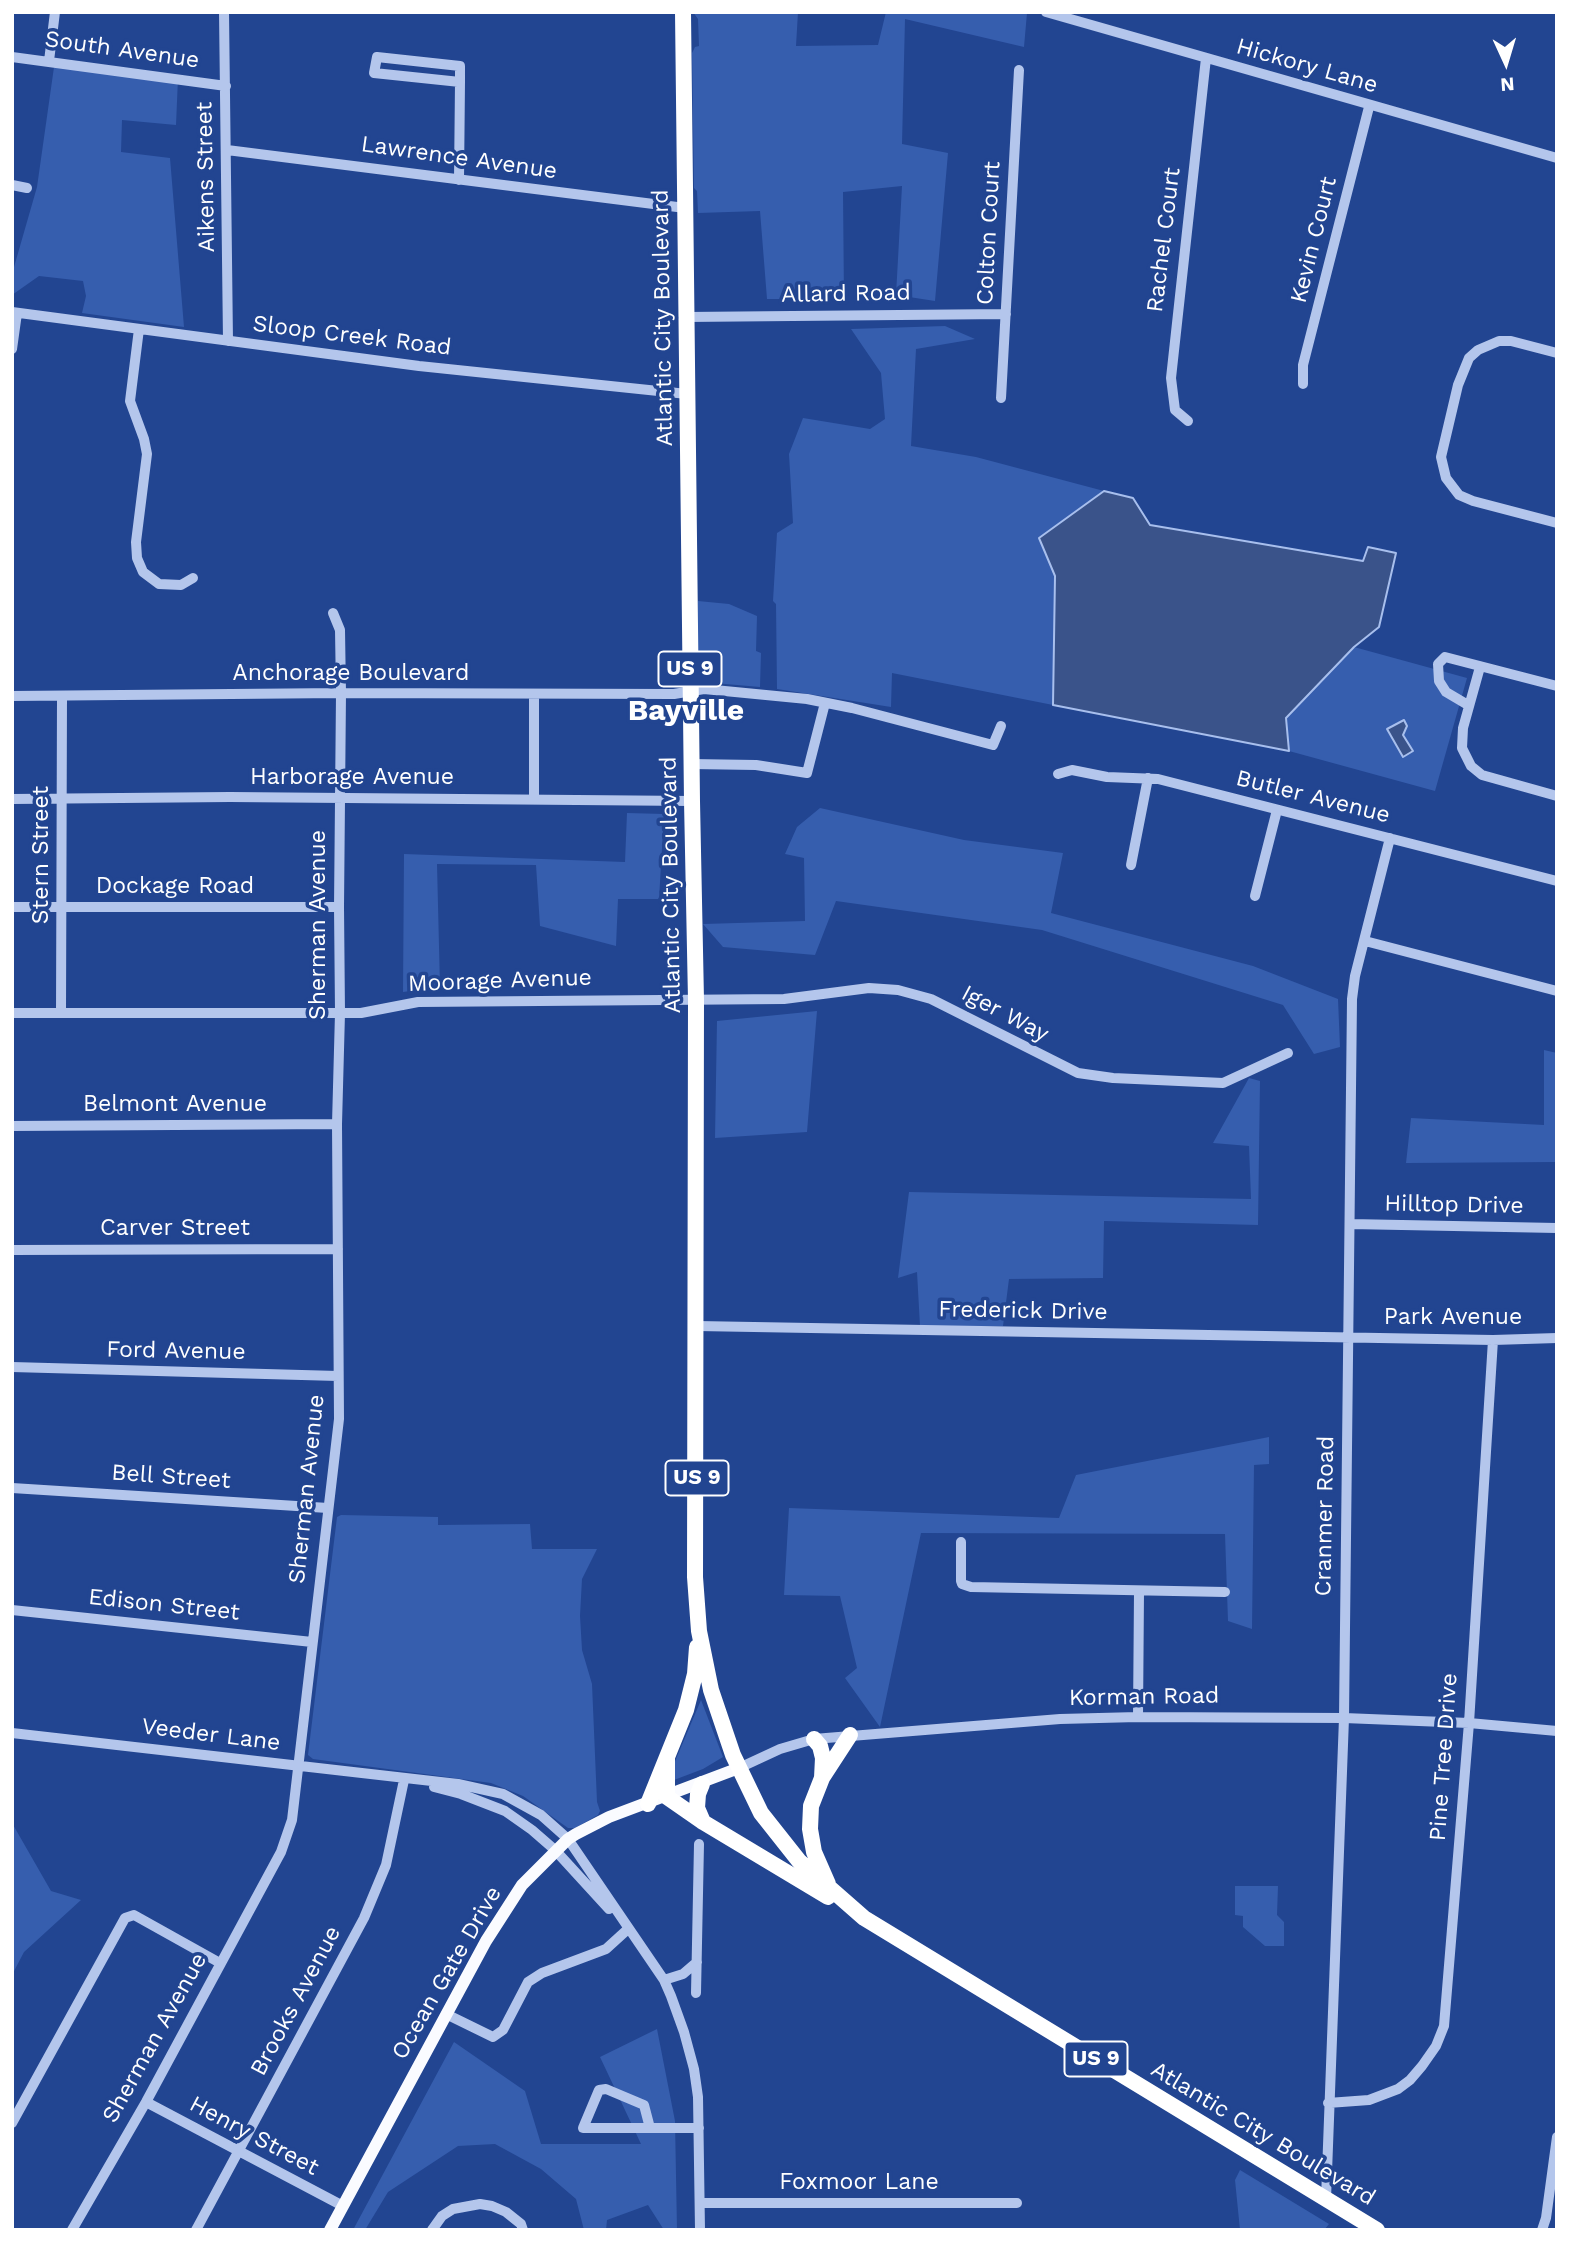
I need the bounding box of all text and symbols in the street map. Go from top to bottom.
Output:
street label: South Avenue [43,25,201,75]
north arrow [1471,28,1541,98]
street label: Hickory Lane [1233,33,1381,99]
text: N [1500,72,1515,96]
street label: Aikens Street [191,101,221,253]
street label: Lawrence Avenue [359,131,559,185]
street label: Colton Court [971,160,1007,306]
street label: Rachel Court [1141,166,1187,314]
street label: Kevin Court [1285,174,1343,306]
street label: Atlantic City Boulevard [647,189,679,447]
street label: Allard Road [781,279,911,309]
street label: Sloop Creek Road [251,310,453,362]
road number: US 9 [658,652,722,686]
street label: Anchorage Boulevard [233,659,469,687]
district label: Bayville [628,693,744,729]
street label: Atlantic City Boulevard [655,756,687,1014]
street label: Harborage Avenue [250,763,454,791]
street label: Butler Avenue [1233,765,1393,829]
street label: Stern Street [27,786,55,924]
street label: Sherman Avenue [304,830,332,1020]
street label: Dockage Road [96,872,254,900]
street label: Moorage Avenue [408,964,592,998]
street label: Iger Way [957,980,1053,1048]
street label: Belmont Avenue [83,1090,267,1118]
street label: Hilltop Drive [1384,1190,1524,1220]
street label: Carver Street [100,1214,250,1242]
street label: Frederick Drive [938,1296,1108,1326]
street label: Park Avenue [1384,1303,1522,1331]
street label: Ford Avenue [106,1336,246,1366]
street label: Sherman Avenue [283,1393,331,1585]
street label: Cranmer Road [1310,1435,1340,1597]
street label: Bell Street [110,1459,232,1495]
road number: US 9 [666,1460,728,1496]
street label: Edison Street [87,1583,241,1627]
street label: Pine Tree Drive [1424,1672,1464,1842]
street label: Korman Road [1069,1682,1219,1712]
street label: Veeder Lane [140,1713,282,1757]
street label: Ocean Gate Drive [386,1881,508,2065]
street label: Brooks Avenue [245,1921,347,2081]
street label: Sherman Avenue [97,1948,213,2128]
road number: US 9 [1064,2042,1128,2076]
street label: Atlantic City Boulevard [1146,2056,1380,2212]
street label: Henry Street [185,2090,323,2182]
street label: Foxmoor Lane [779,2168,939,2196]

